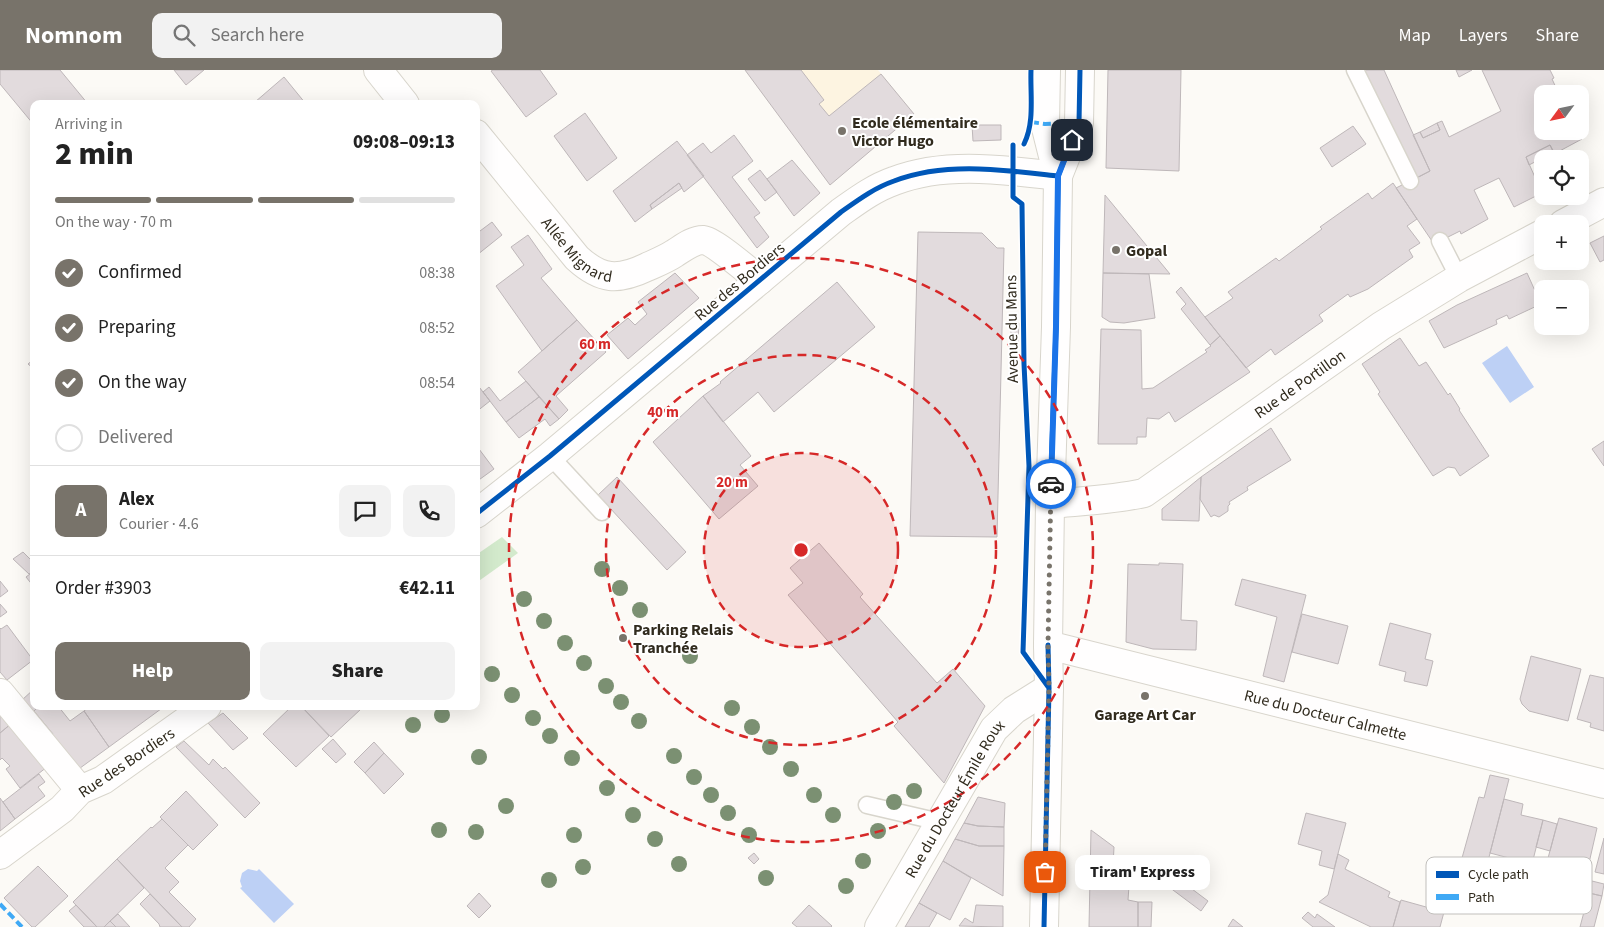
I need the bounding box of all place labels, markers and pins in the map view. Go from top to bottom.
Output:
place label: Ecole élémentaire Victor Hugo [851,112,978,152]
pin [1051,119,1093,161]
marker: Ecole élémentaire Victor Hugo [836,125,848,137]
place label: Gopal [1126,240,1168,262]
marker: Gopal [1110,244,1122,256]
centre of rings [792,541,810,559]
place label: Parking Relais Tranchée [633,619,733,659]
marker: Parking Relais Tranchée [617,632,629,644]
marker: Garage Art Car [1139,690,1151,702]
place label: Garage Art Car [1094,704,1196,726]
pin [1024,851,1066,893]
callout: Tiram' Express [1075,854,1210,890]

